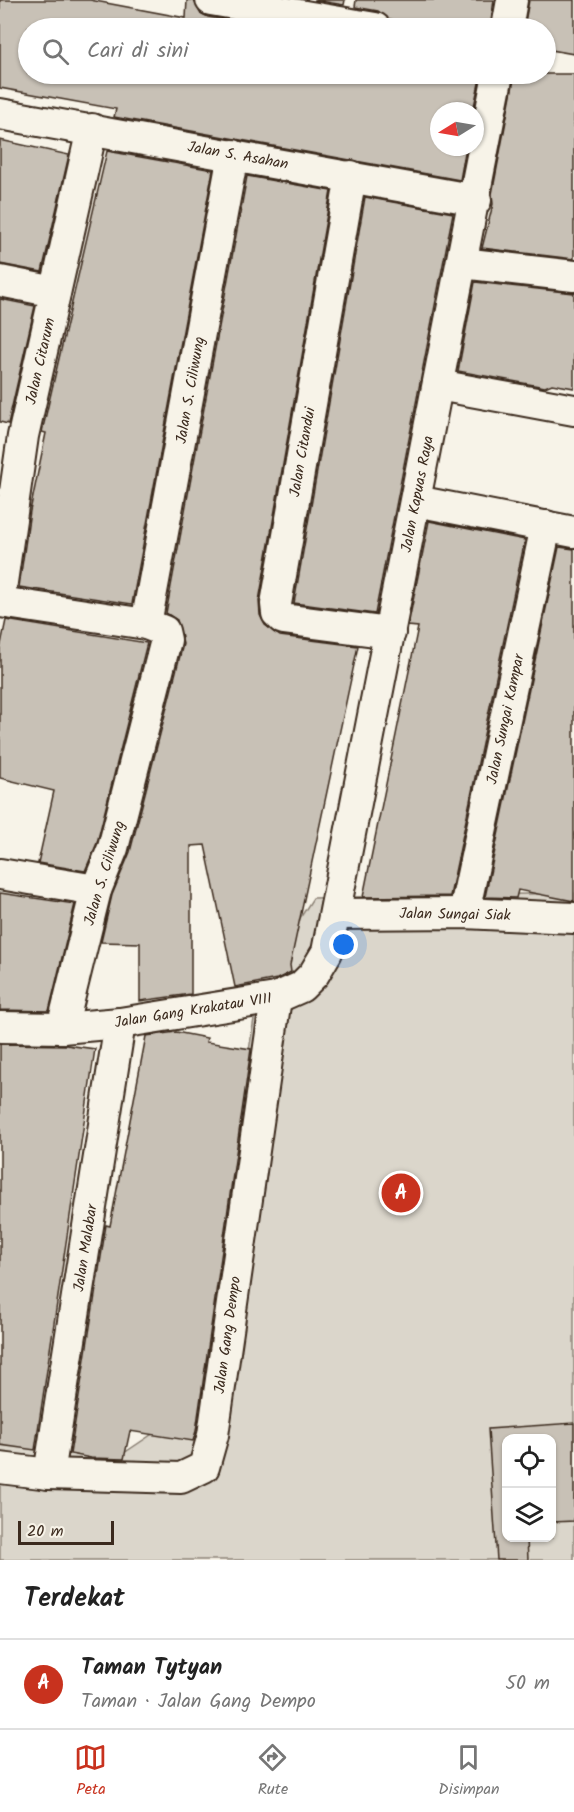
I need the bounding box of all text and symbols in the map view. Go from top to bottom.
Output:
search box [18,18,556,84]
text: Cari di sini [87,34,188,69]
icon: search [39,35,72,68]
north arrow [430,102,484,156]
street label: Jalan S. Asahan [186,135,290,177]
street label: Jalan Citarum [19,315,63,407]
street label: Jalan S. Ciliwung [170,335,212,446]
street label: Jalan Citandui [283,404,323,499]
street label: Jalan Kapuas Raya [395,434,441,555]
street label: Jalan Sungai Kampar [480,651,532,787]
street label: Jalan S. Ciliwung [78,818,132,929]
street label: Jalan Sungai Siak [399,902,512,928]
your location [329,930,358,959]
street label: Jalan Gang Krakatau VIII [113,987,274,1035]
pin: A [382,1170,420,1216]
street label: Jalan Malabar [67,1202,105,1294]
street label: Jalan Gang Dempo [208,1275,248,1395]
map controls [502,1434,556,1542]
button: locate [502,1434,556,1488]
button: layers [502,1488,556,1542]
scale bar [18,1518,114,1546]
text: 20 m [27,1519,63,1544]
text: Terdekat [24,1578,125,1620]
text: Taman Tytyan [81,1651,222,1686]
text: A [37,1668,50,1700]
text: 50 m [505,1668,550,1700]
text: Taman · Jalan Gang Dempo [81,1686,316,1718]
tab: Peta [74,1741,107,1802]
tab: Rute [256,1741,289,1802]
tab: Disimpan [438,1741,500,1802]

